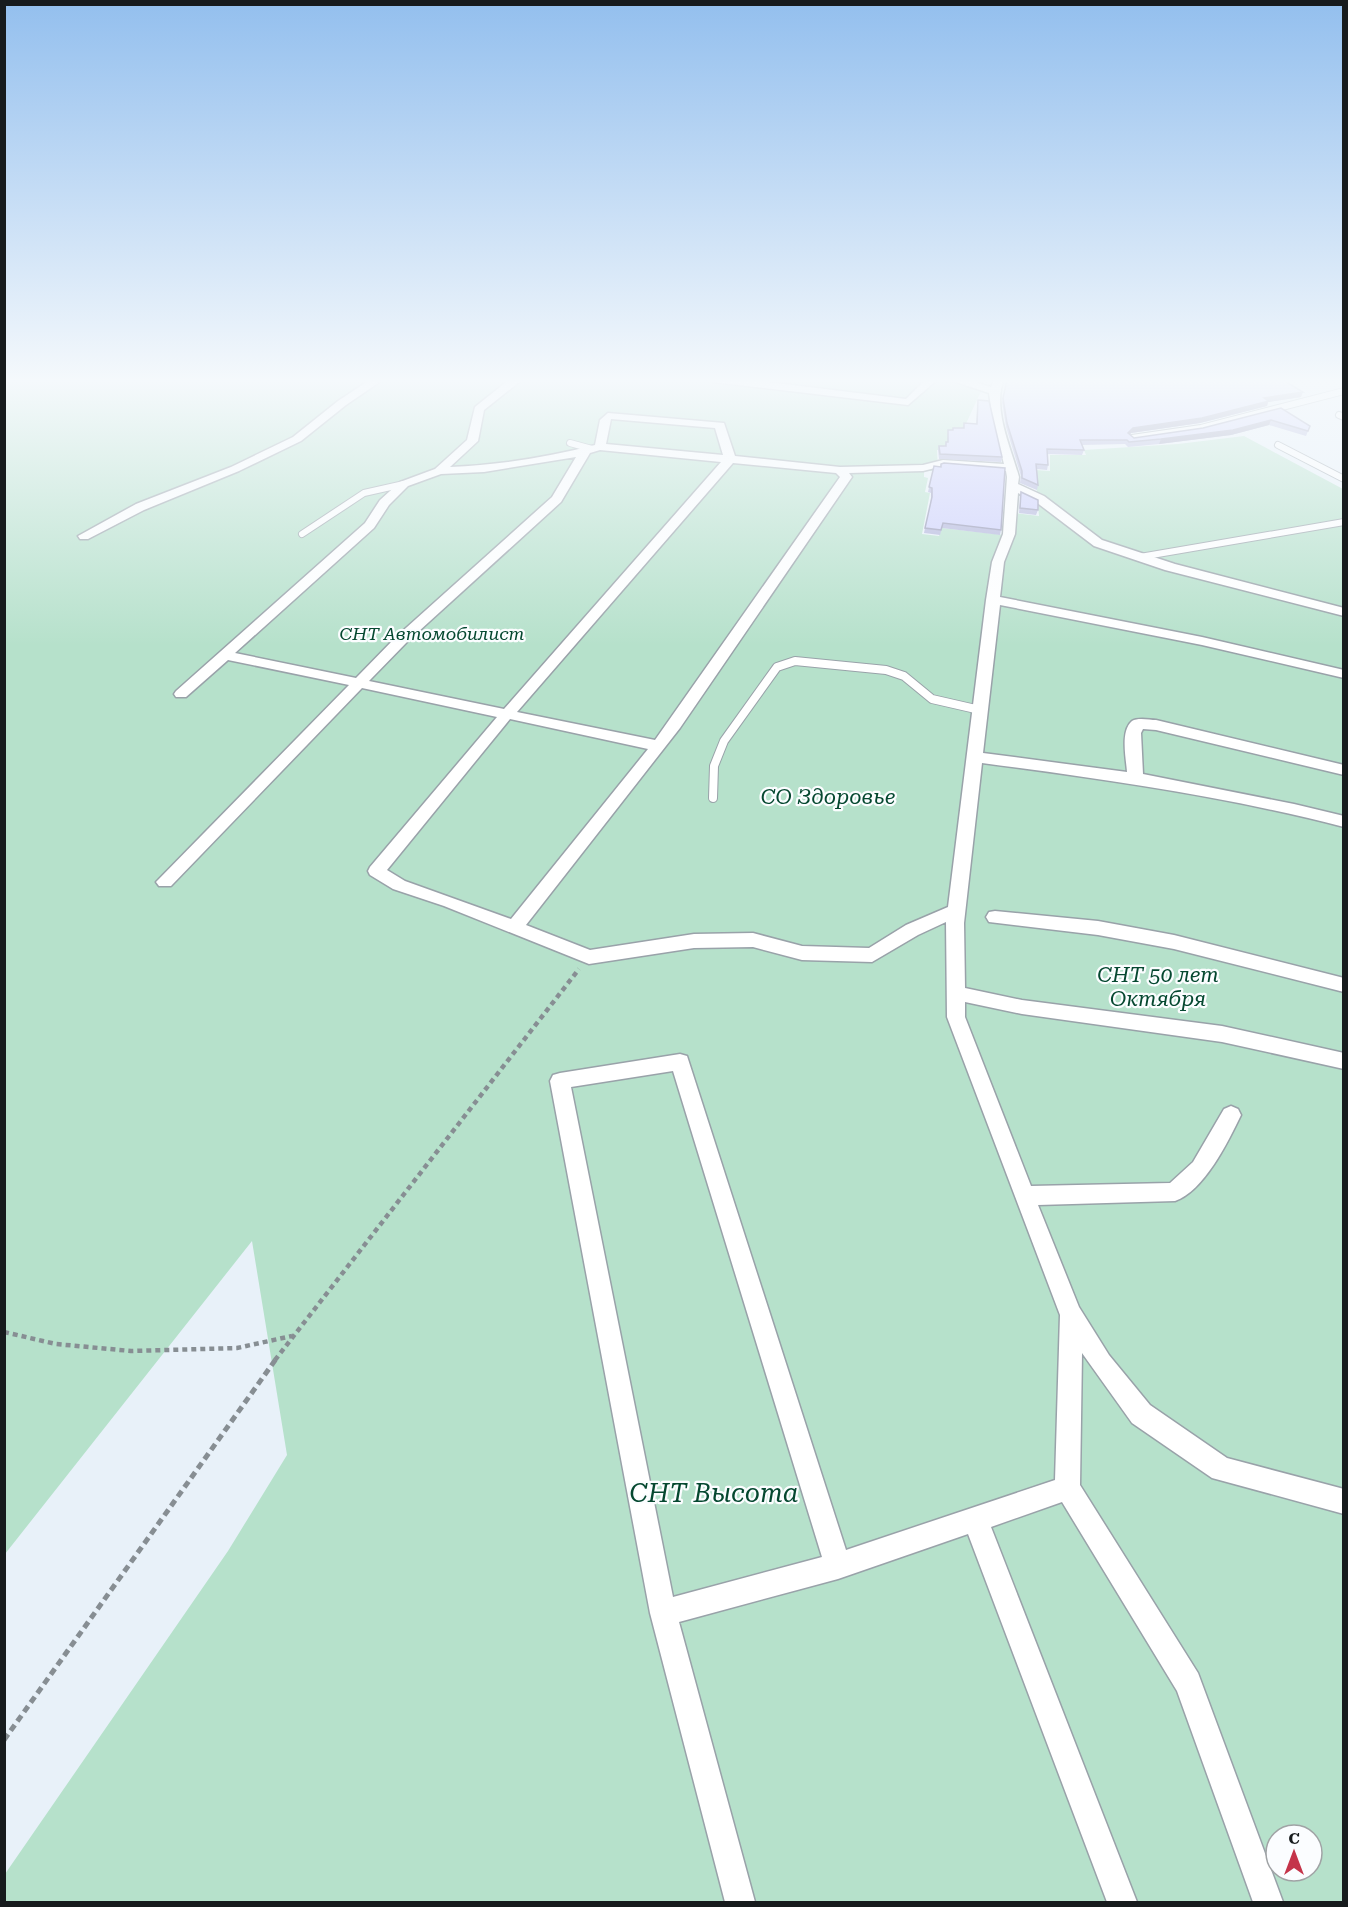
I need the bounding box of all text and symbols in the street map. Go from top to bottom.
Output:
park label: СНТ Автомобилист [340,623,525,644]
park label: СО Здоровье [761,785,895,809]
park label: СНТ 50 лет Октября [1097,963,1219,1011]
park label: СНТ Высота [630,1478,798,1508]
north arrow [1264,1823,1324,1883]
text: С [1288,1829,1300,1848]

